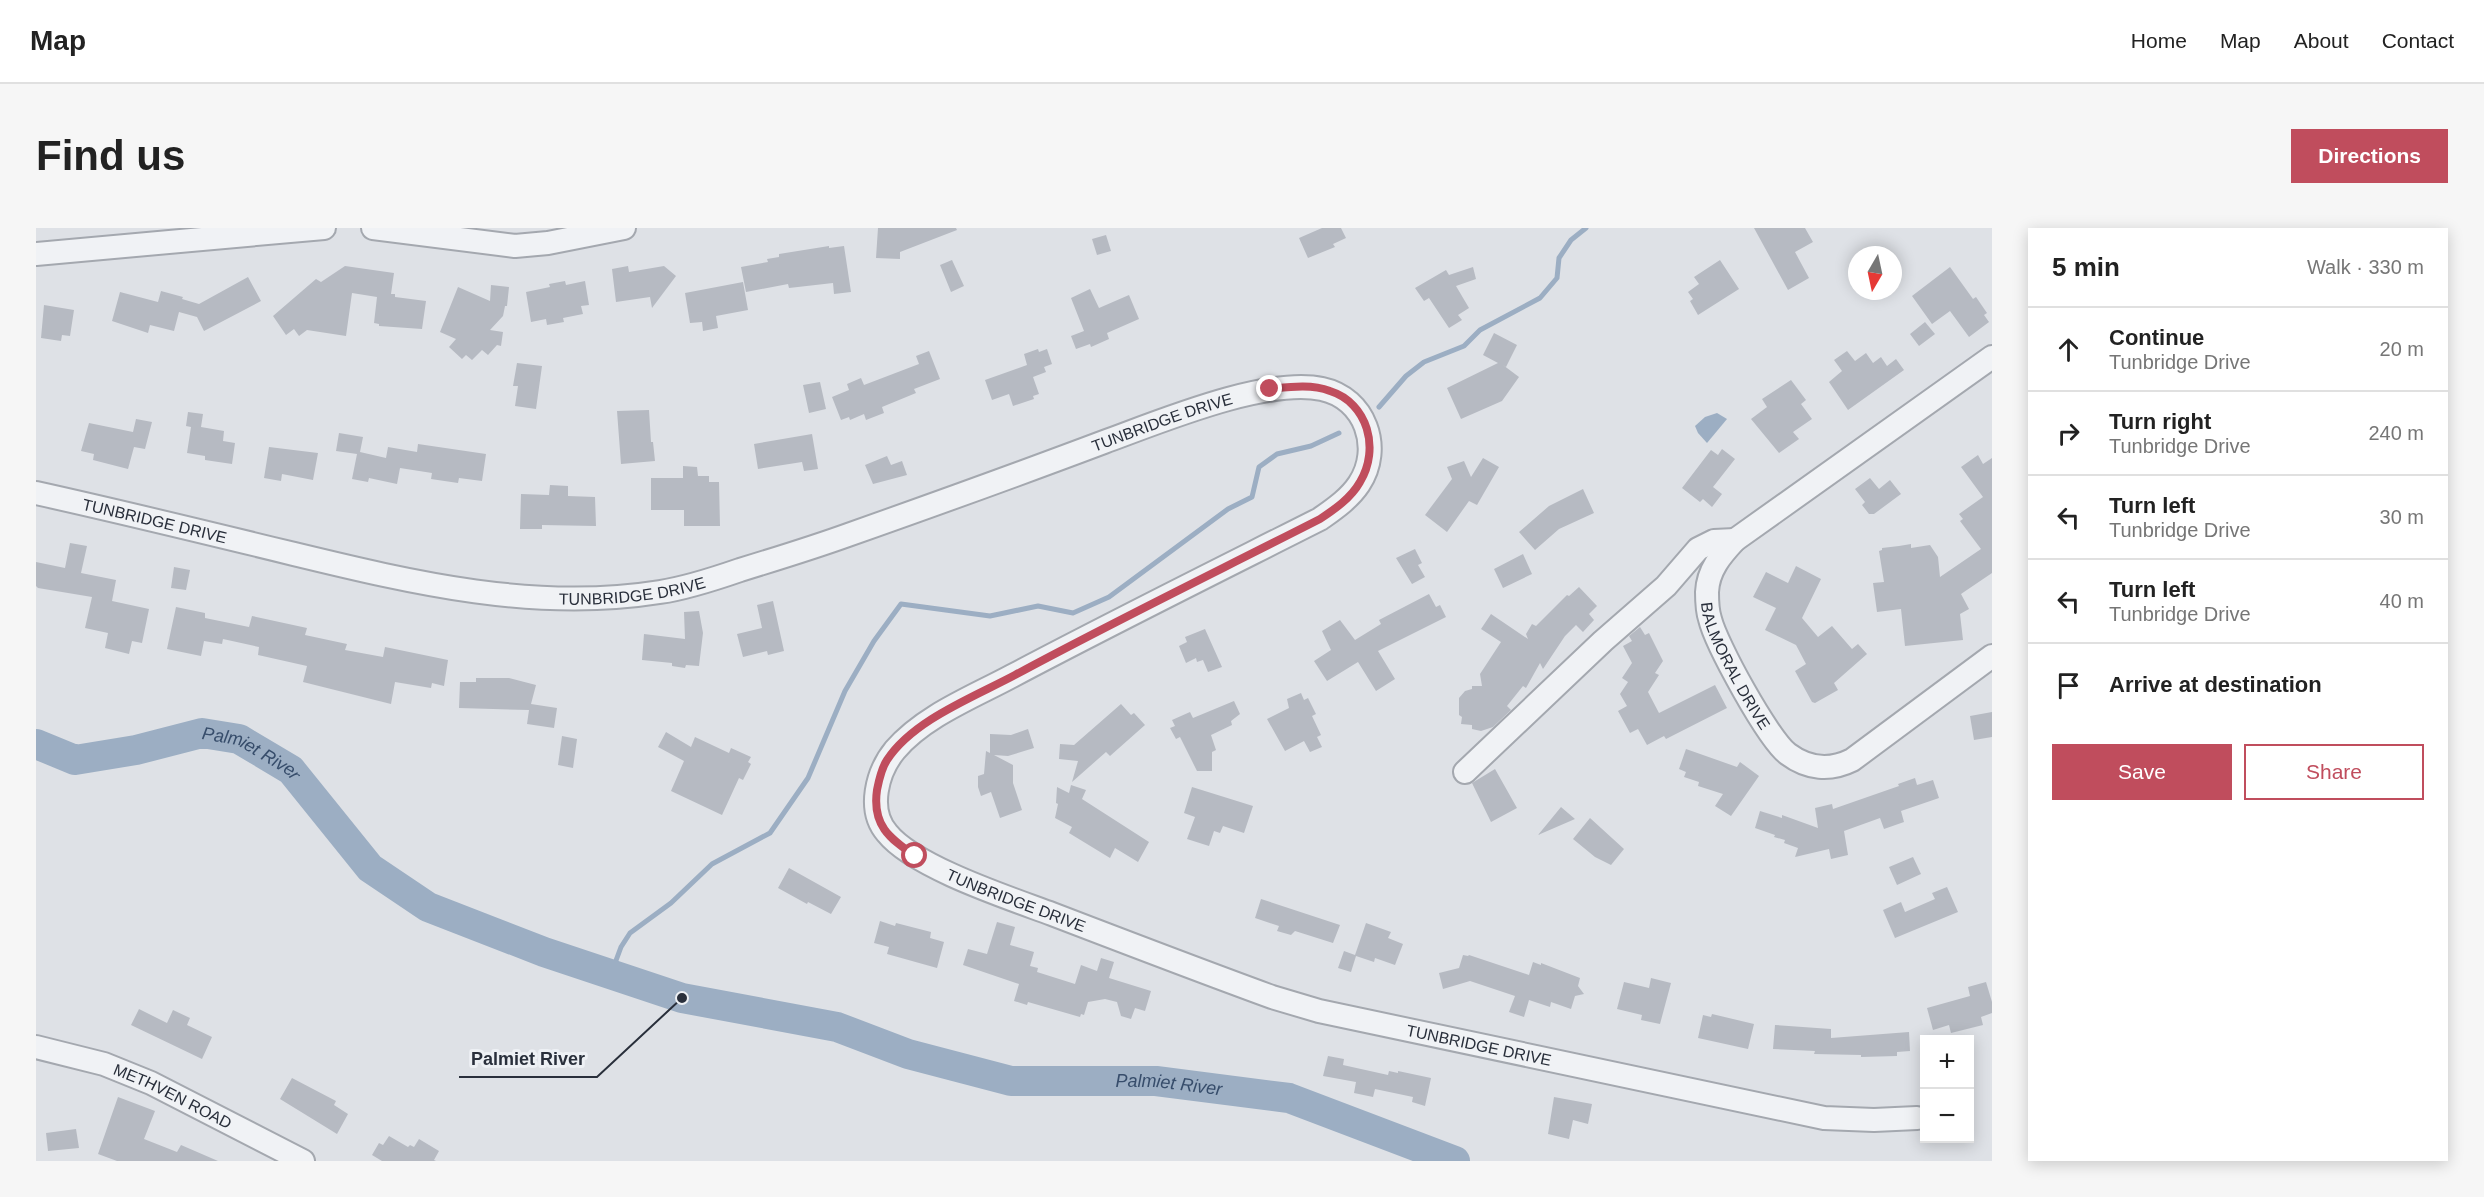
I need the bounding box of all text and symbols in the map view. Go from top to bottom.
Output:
text: Map [30,25,86,56]
text: Home [2131,29,2187,52]
text: Map [2220,29,2261,52]
text: About [2294,29,2349,52]
text: Contact [2382,29,2454,52]
button: Directions [2291,129,2448,183]
text: Find us [36,132,185,179]
north arrow [1848,246,1902,300]
text: 5 min [2052,252,2120,282]
text: Walk · 330 m [2307,256,2424,278]
text: Continue [2109,325,2204,350]
icon: ahead [2052,333,2085,366]
text: 20 m [2380,338,2424,360]
text: Tunbridge Drive [2109,351,2251,373]
route end [1256,375,1282,401]
street label: TUNBRIDGE DRIVE [1089,390,1234,454]
text: Turn right [2109,409,2211,434]
icon: right [2052,417,2085,450]
text: 240 m [2368,422,2424,444]
text: Tunbridge Drive [2109,435,2251,457]
text: Turn left [2109,493,2195,518]
street label: TUNBRIDGE DRIVE [81,495,229,546]
icon: left [2052,501,2085,534]
text: 30 m [2380,506,2424,528]
text: Tunbridge Drive [2109,519,2251,541]
street label: TUNBRIDGE DRIVE [559,573,707,607]
text: Turn left [2109,577,2195,602]
icon: left [2052,585,2085,618]
text: 40 m [2380,590,2424,612]
street label: BALMORAL DRIVE [1699,601,1774,732]
text: Tunbridge Drive [2109,603,2251,625]
icon: arrive [2052,669,2085,702]
text: Arrive at destination [2109,672,2322,697]
water label: Palmiet River [201,723,305,784]
button: Save [2052,744,2232,800]
button: Share [2244,744,2424,800]
route start [901,842,927,868]
street label: TUNBRIDGE DRIVE [944,865,1088,935]
street label: TUNBRIDGE DRIVE [1405,1021,1553,1069]
map controls [1920,1035,1974,1143]
button: + [1920,1035,1974,1089]
callout: Palmiet River [459,1041,597,1077]
text: Palmiet River [471,1049,585,1069]
street label: METHVEN ROAD [111,1060,235,1132]
water label: Palmiet River [1116,1071,1224,1099]
button: − [1920,1089,1974,1143]

